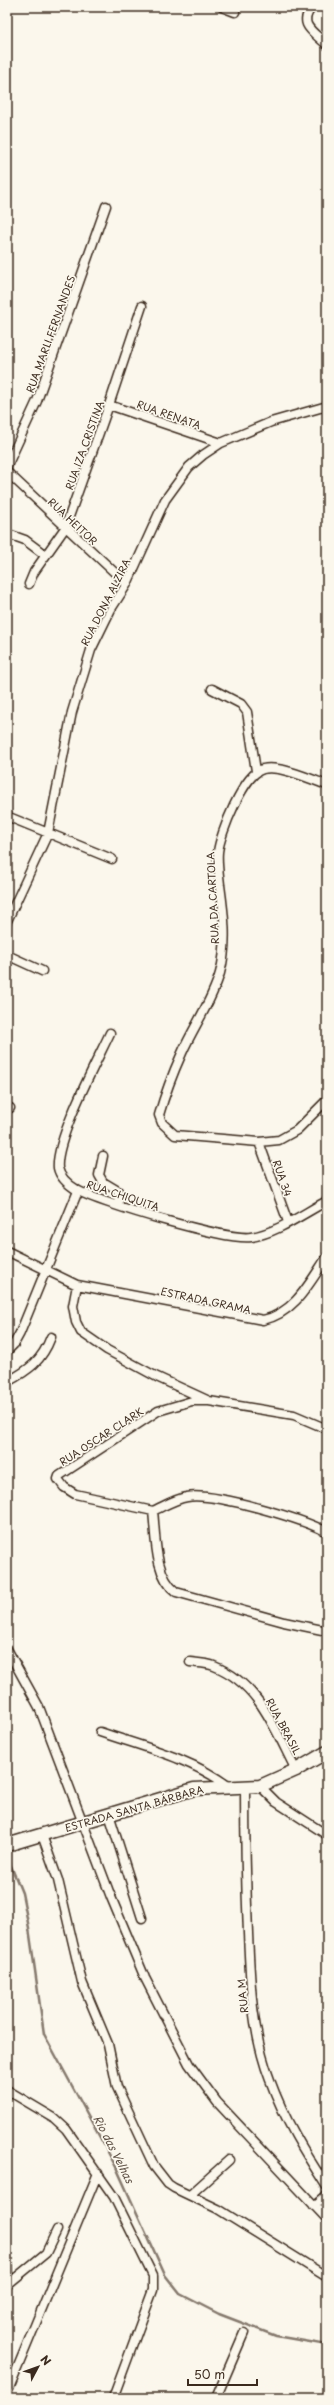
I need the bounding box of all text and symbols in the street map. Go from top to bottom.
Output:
street label: RUA MARLI FERNANDES [22,273,78,395]
street label: RUA RENATA [135,396,203,432]
street label: RUA IZA CRISTINA [61,398,107,492]
street label: RUA HEITOR [45,494,101,548]
street label: RUA DONA ALZIRA [77,556,134,648]
street label: RUA DA CARTOLA [202,851,222,945]
street label: RUA 34 [270,1158,296,1199]
street label: RUA CHIQUITA [85,1176,161,1214]
street label: ESTRADA GRAMA [159,1283,253,1317]
street label: RUA OSCAR CLARK [56,1403,146,1469]
street label: RUA BRASIL [263,1695,305,1757]
street label: ESTRADA SANTA BÁRBARA [63,1781,205,1835]
street label: RUA M [233,1978,251,2014]
water label: Rio das Velhas [90,2112,139,2187]
north arrow [18,2347,58,2387]
text: N [37,2351,55,2369]
scale bar [188,2361,257,2387]
text: 50 m [194,2365,225,2383]

